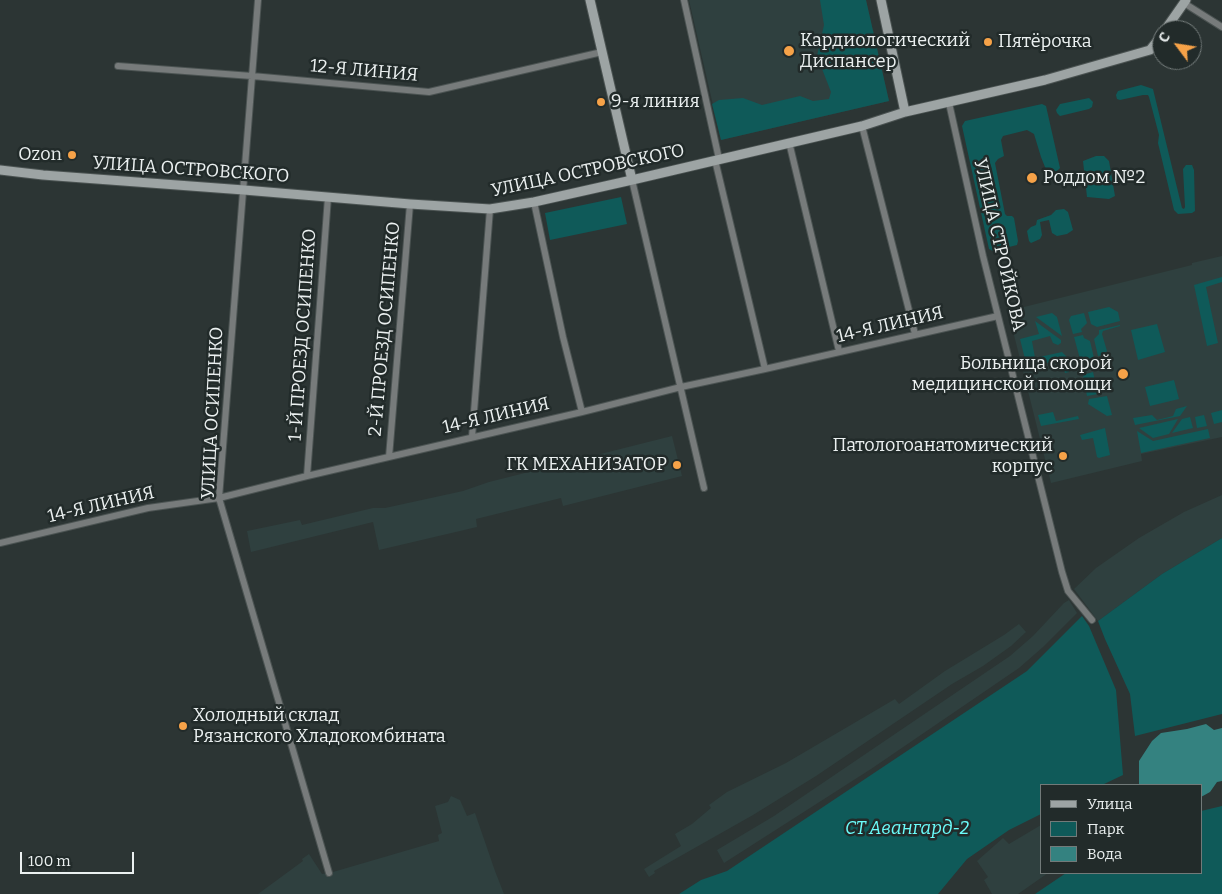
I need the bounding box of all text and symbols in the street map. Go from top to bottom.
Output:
north arrow [1152,20,1202,70]
text: С [1155,29,1174,46]
place label: Кардиологический Диспансер [800,30,970,72]
place label: Пятёрочка [998,31,1092,53]
marker: Пятёрочка [982,36,994,48]
marker: Кардиологический Диспансер [782,44,796,58]
street label: 12-Я ЛИНИЯ [309,56,419,86]
place label: 9-я линия [611,91,700,113]
marker: 9-я линия [595,96,607,108]
street label: УЛИЦА ОСТРОВСКОГО [489,140,687,202]
place label: Ozon [18,144,62,166]
marker: Ozon [66,149,78,161]
street label: УЛИЦА ОСТРОВСКОГО [92,152,290,188]
street label: УЛИЦА СТРОЙКОВА [969,157,1029,333]
place label: Роддом №2 [1043,167,1145,189]
marker: Роддом №2 [1025,171,1039,185]
street label: 2-Й ПРОЕЗД ОСИПЕНКО [365,221,405,437]
street label: 1-Й ПРОЕЗД ОСИПЕНКО [285,228,321,442]
street label: 14-Я ЛИНИЯ [835,302,945,348]
street label: УЛИЦА ОСИПЕНКО [198,326,228,500]
place label: Больница скорой медицинской помощи [912,353,1112,396]
marker: Больница скорой медицинской помощи [1116,367,1130,381]
street label: 14-Я ЛИНИЯ [441,393,551,439]
place label: Патологоанатомический корпус [832,435,1053,478]
marker: Патологоанатомический корпус [1057,450,1069,462]
place label: ГК МЕХАНИЗАТОР [506,454,667,476]
marker: ГК МЕХАНИЗАТОР [671,459,683,471]
street label: 14-Я ЛИНИЯ [46,482,156,528]
place label: Холодный склад Рязанского Хладокомбината [193,705,446,748]
marker: Холодный склад Рязанского Хладокомбината [177,720,189,732]
legend [1040,784,1202,874]
text: Улица [1087,795,1133,813]
park label: СТ Авангард-2 [845,818,969,840]
text: Парк [1087,820,1124,838]
scale bar [22,842,136,874]
text: Вода [1087,845,1122,863]
text: 100 m [28,852,71,870]

